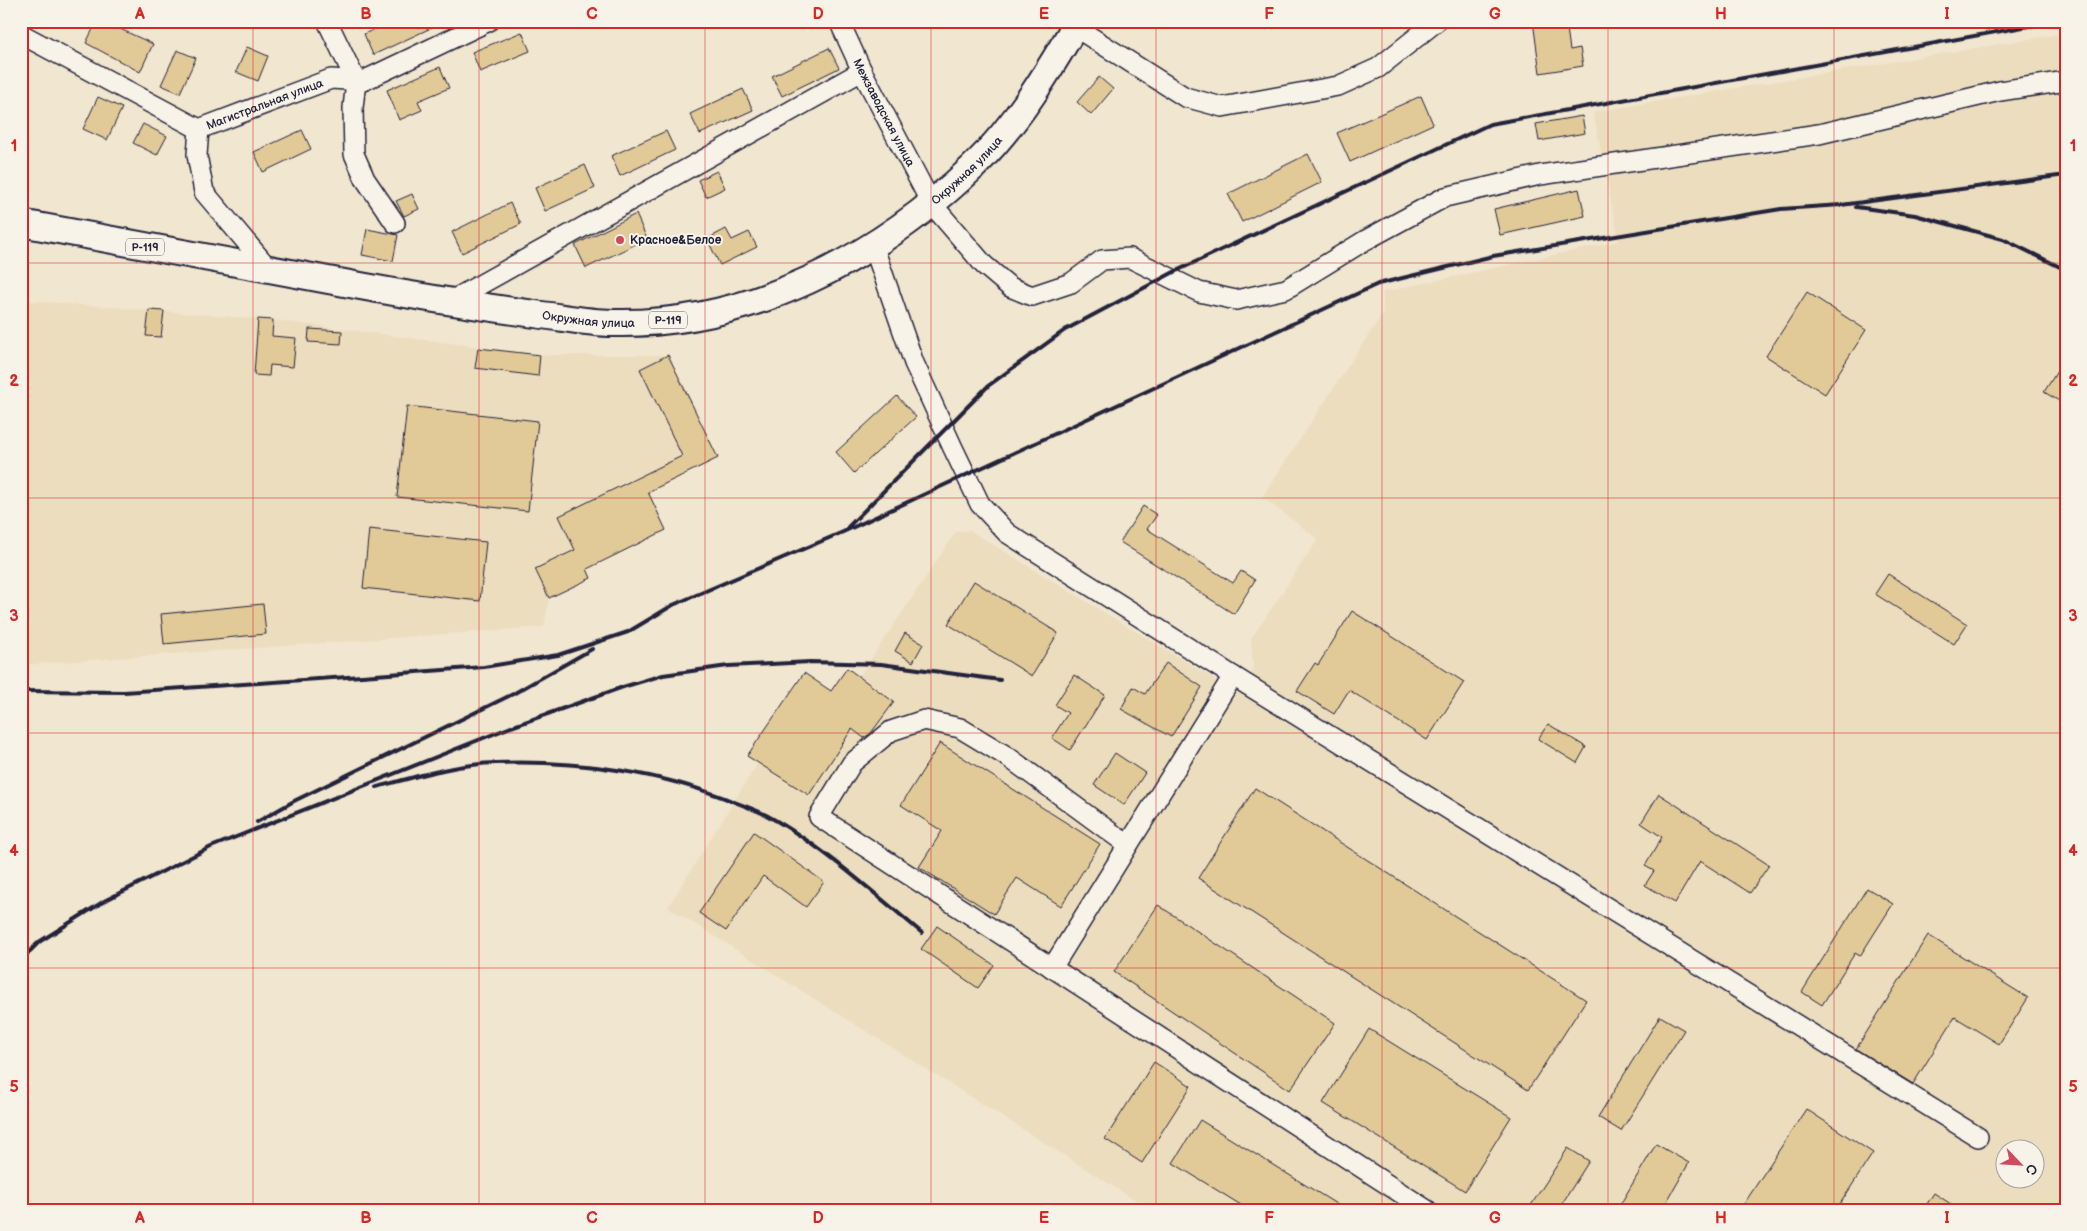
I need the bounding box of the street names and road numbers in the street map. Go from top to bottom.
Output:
street label: Межзаводская улица [849,56,918,169]
street label: Магистральная улица [204,76,325,134]
street label: Окружная улица [928,134,1006,208]
road number: Р-119 [126,238,164,256]
street label: Окружная улица [541,308,635,331]
road number: Р-119 [649,312,687,328]

